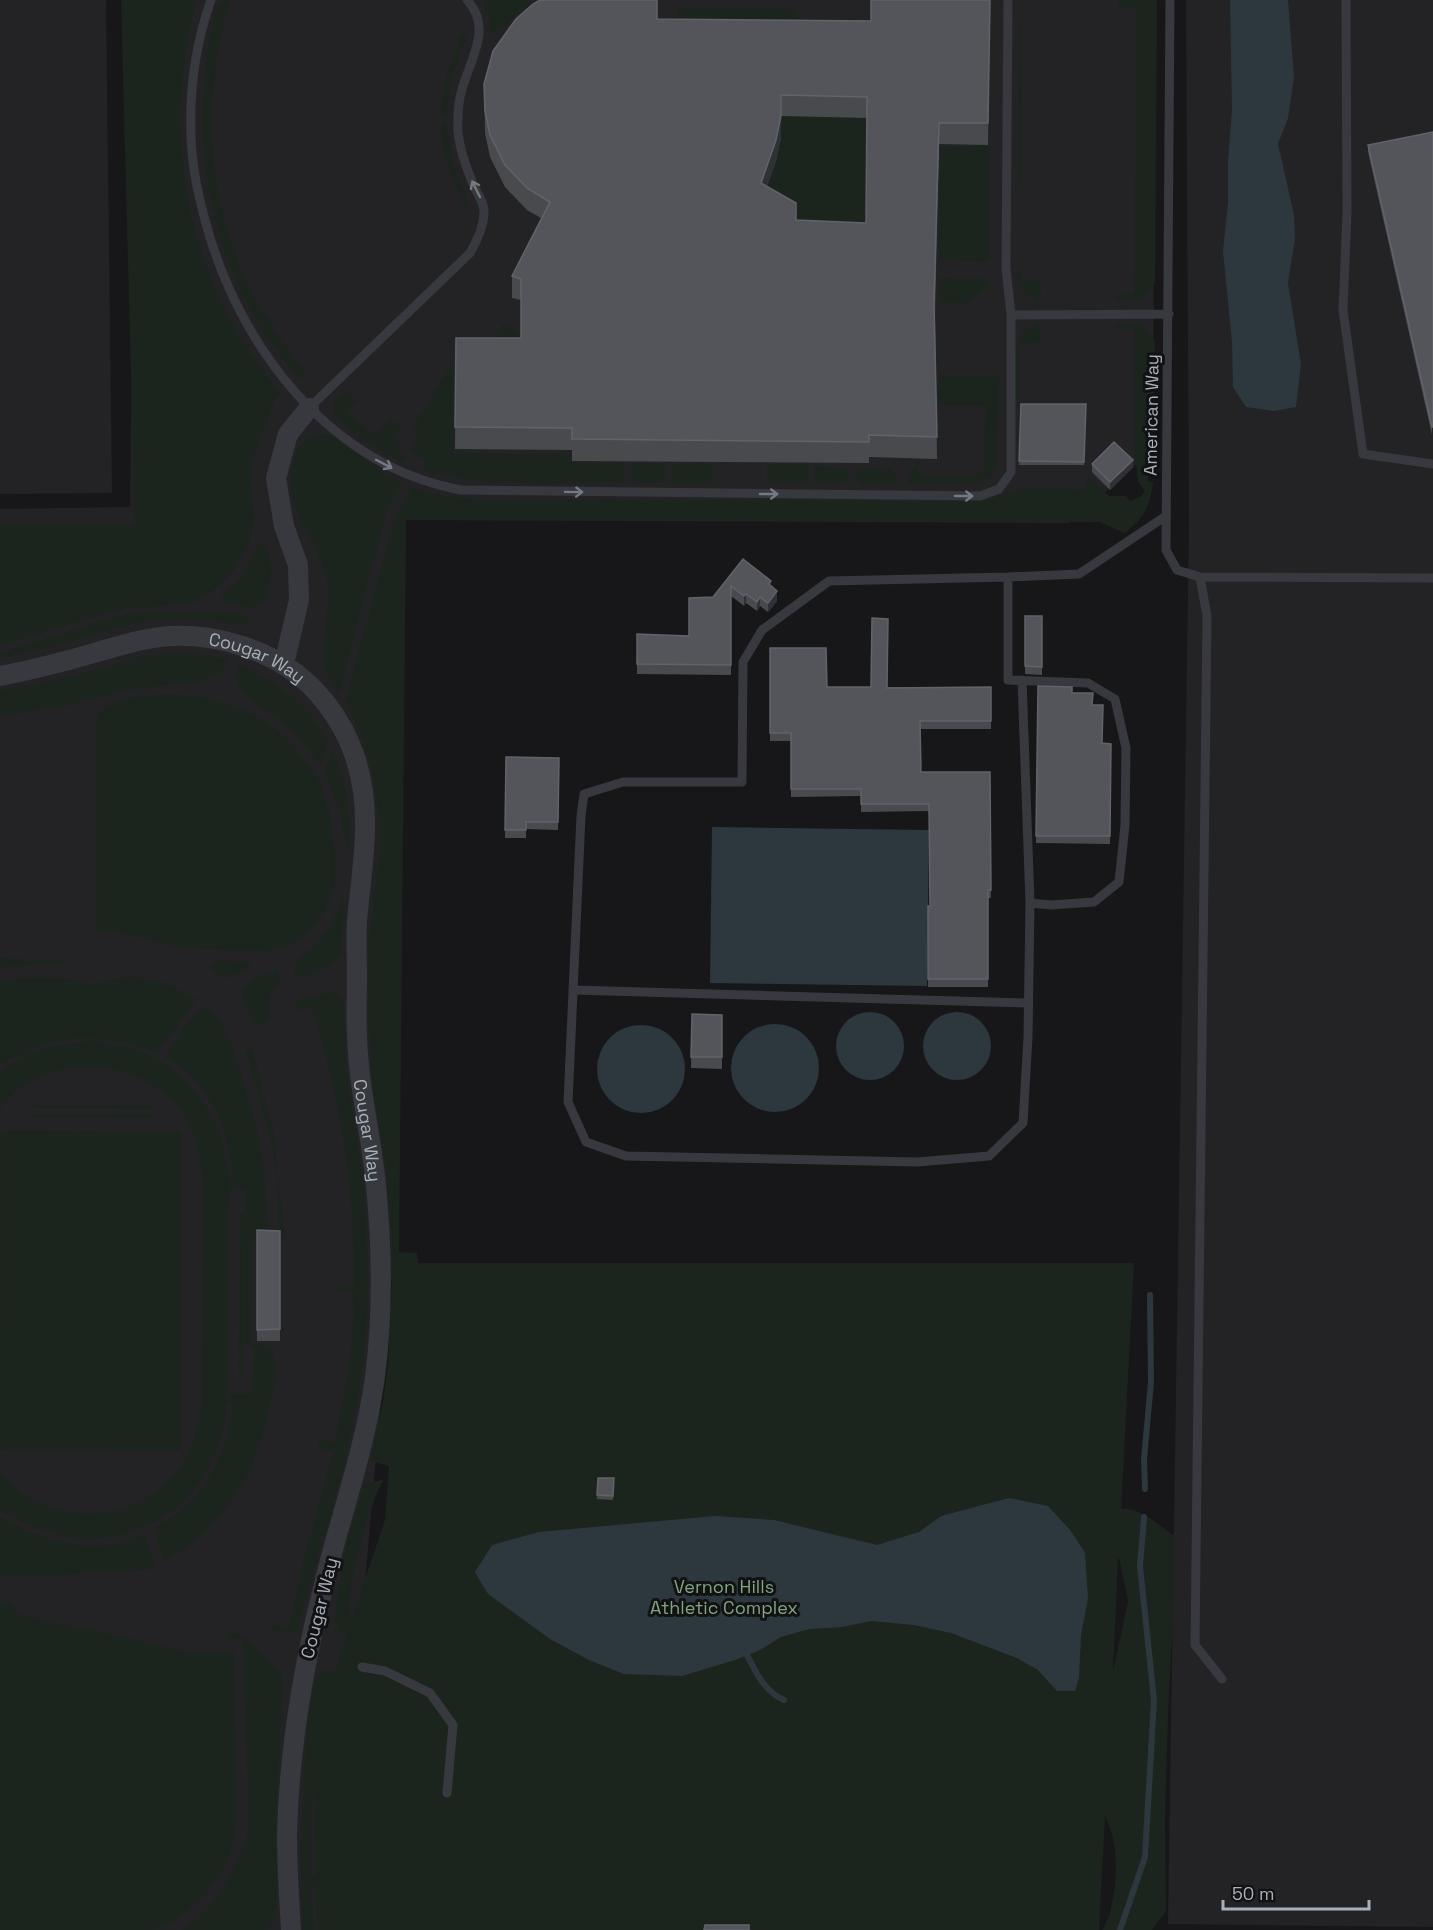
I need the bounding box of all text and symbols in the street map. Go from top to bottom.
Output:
one-way arrow [470,181,481,199]
street label: American Way [1138,354,1164,476]
one-way arrow [375,459,393,470]
one-way arrow [564,486,584,498]
one-way arrow [759,488,779,500]
one-way arrow [954,490,974,501]
street label: Cougar Way [207,627,310,688]
street label: Cougar Way [349,1077,387,1183]
street label: Cougar Way [295,1555,343,1661]
park label: Vernon Hills Athletic Complex [650,1575,798,1619]
scale bar [1223,1873,1368,1911]
text: 50 m [1232,1882,1274,1905]

